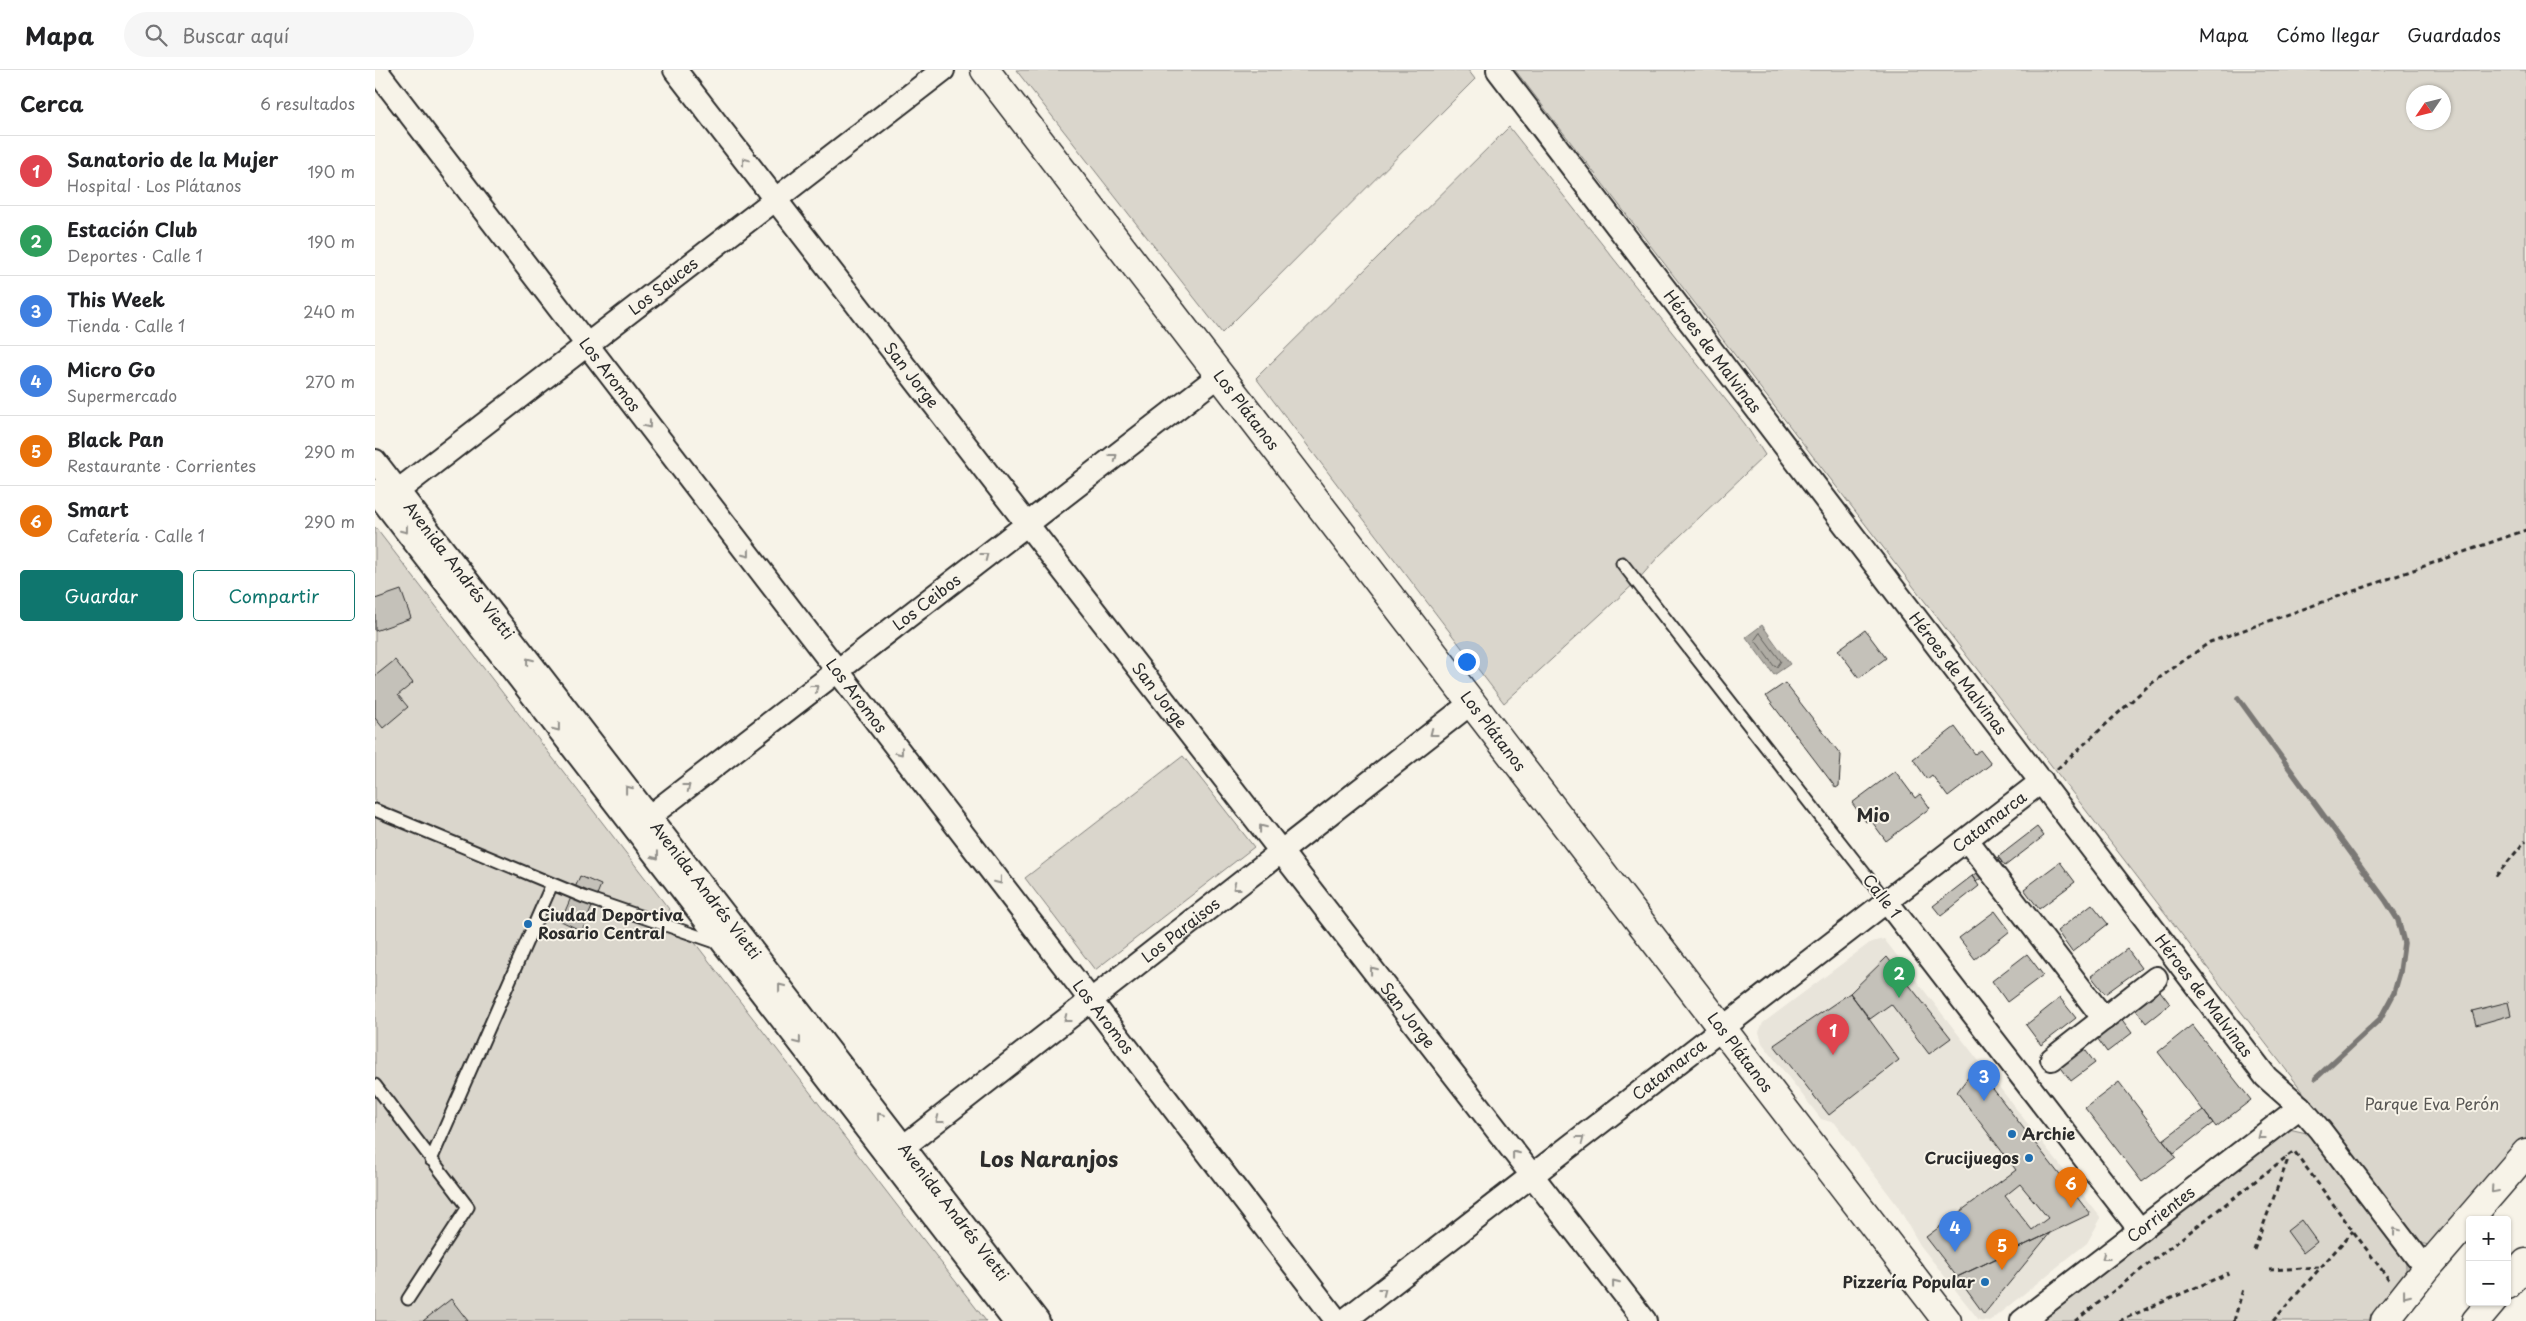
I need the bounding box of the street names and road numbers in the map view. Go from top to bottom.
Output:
street label: Los Sauces [623,251,702,320]
street label: Héroes de Malvinas [1659,284,1768,417]
street label: Los Aromos [574,332,647,416]
street label: San Jorge [879,336,946,413]
street label: Los Plátanos [1209,364,1286,455]
street label: Avenida Andrés Vietti [399,496,521,644]
street label: Los Ceibos [887,567,965,635]
street label: Héroes de Malvinas [1904,606,2014,739]
street label: Los Aromos [821,653,894,737]
street label: San Jorge [1127,656,1194,733]
street label: Los Plátanos [1456,685,1533,776]
street label: Catamarca [1946,784,2032,857]
street label: Avenida Andrés Vietti [646,816,768,964]
street label: Calle 1 [1858,868,1908,923]
street label: Los Paraisos [1136,891,1224,968]
street label: Héroes de Malvinas [2150,928,2259,1061]
street label: Los Aromos [1068,974,1141,1059]
street label: San Jorge [1375,976,1442,1053]
street label: Los Plátanos [1702,1006,1780,1097]
street label: Catamarca [1626,1032,1711,1105]
street label: Avenida Andrés Vietti [894,1137,1016,1285]
street label: Corrientes [2121,1179,2199,1248]

